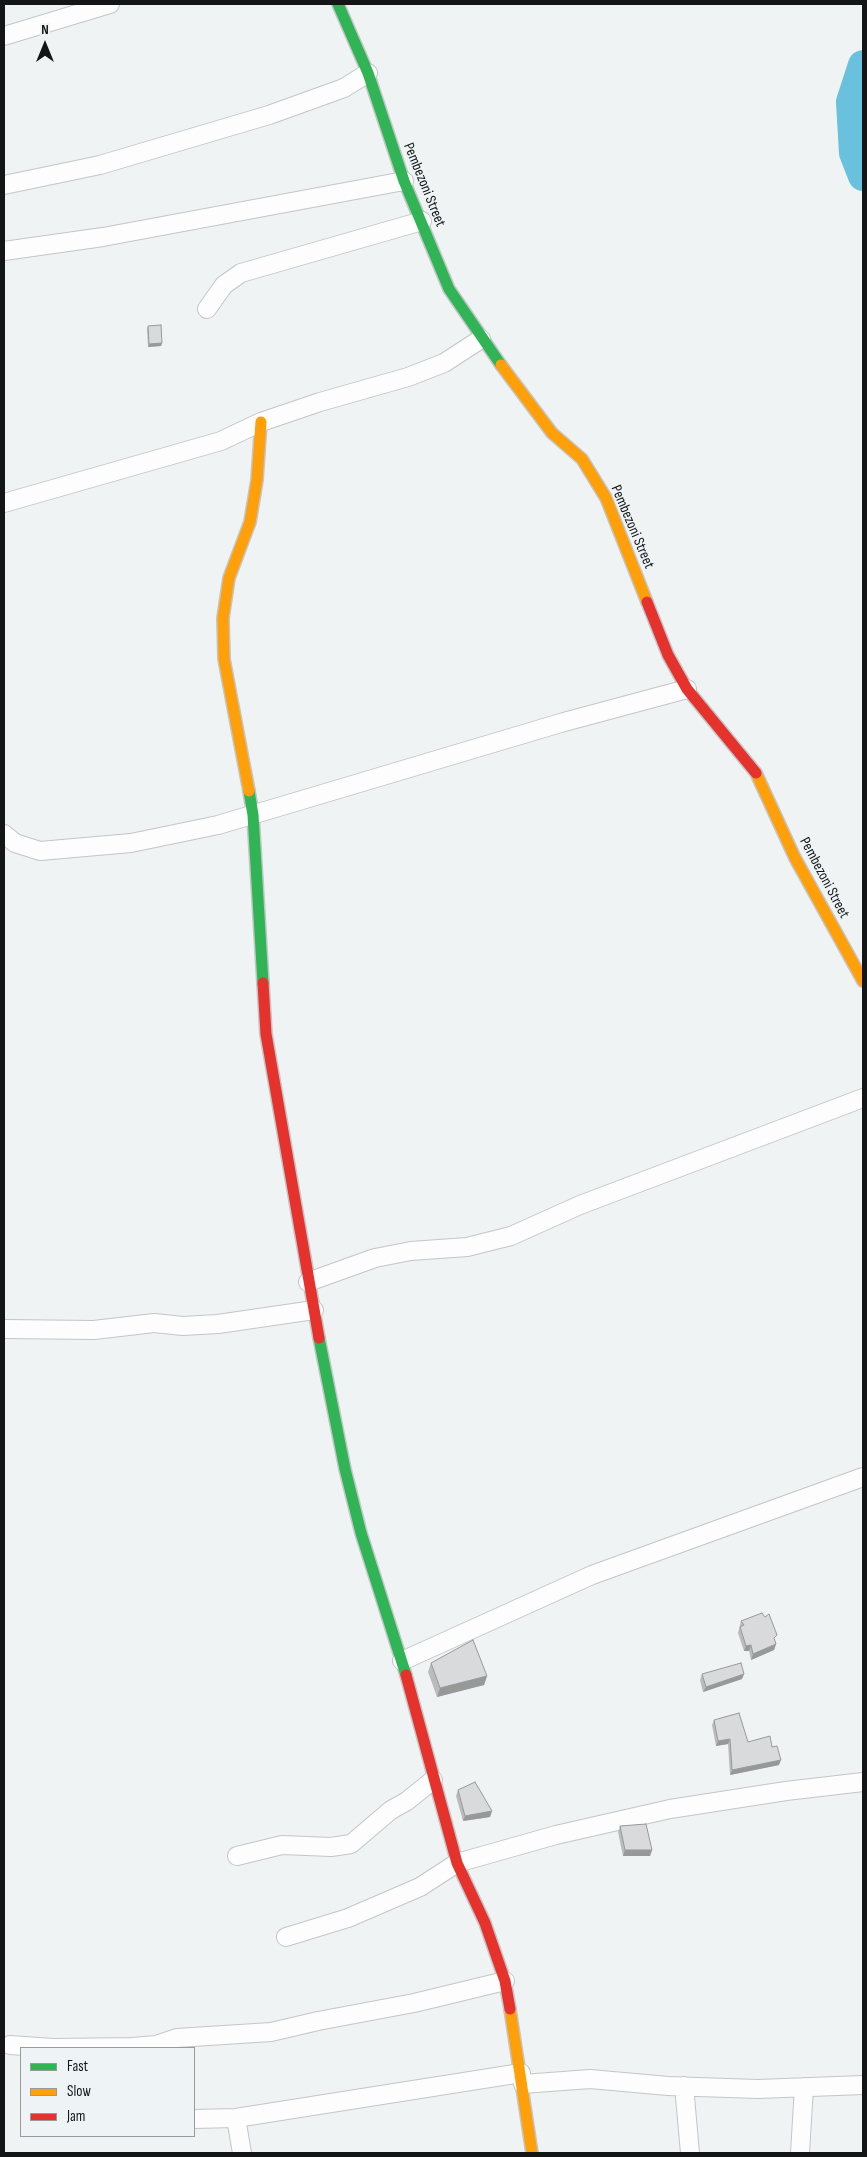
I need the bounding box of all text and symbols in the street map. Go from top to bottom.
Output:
north arrow [20,20,70,70]
text: N [41,21,49,38]
street label: Pembezoni Street [399,140,449,230]
street label: Pembezoni Street [606,483,658,571]
street label: Pembezoni Street [795,835,853,921]
legend [20,2047,195,2137]
text: Fast [67,2057,88,2076]
text: Slow [67,2082,91,2101]
text: Jam [67,2107,85,2126]

